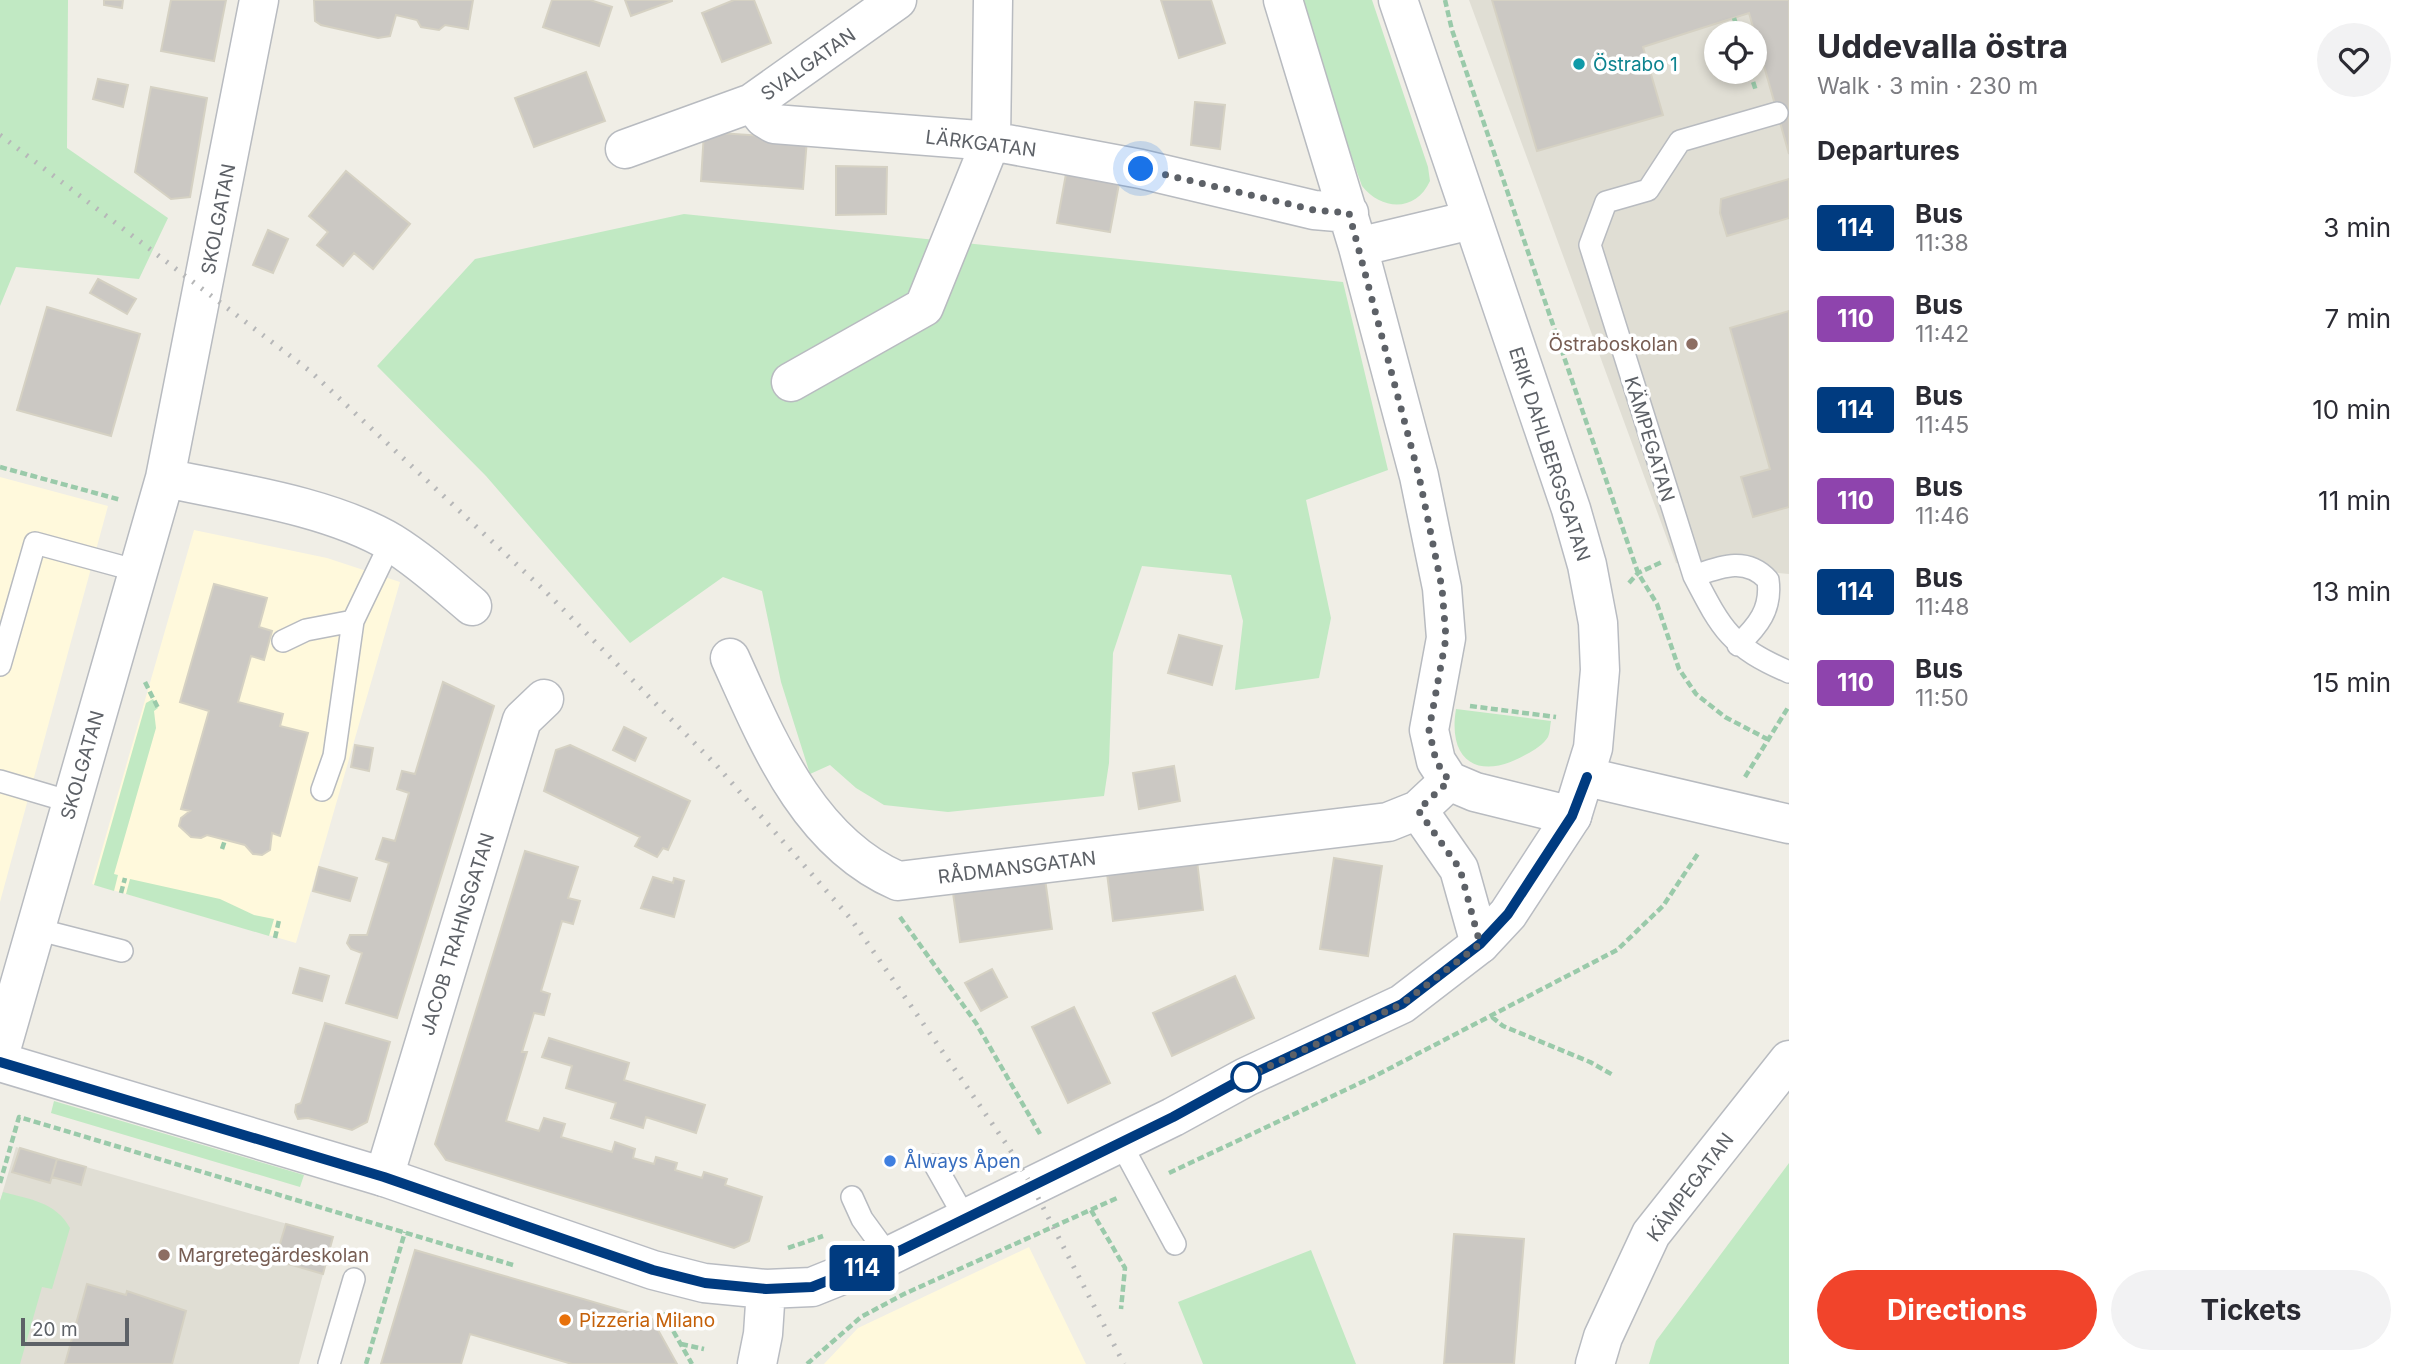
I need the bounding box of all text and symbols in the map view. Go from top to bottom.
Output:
map controls [1704,21,1767,84]
button: locate [1704,21,1767,84]
street label: SVALGATAN [756,23,860,106]
button: heart [2317,23,2391,97]
text: Uddevalla östra [1817,26,2068,66]
place label: Östrabo 1 [1593,53,1678,76]
marker: Östrabo 1 [1571,56,1587,72]
text: Walk · 3 min · 230 m [1817,72,2038,100]
street label: LÄRKGATAN [924,125,1038,162]
text: Departures [1817,135,1960,166]
your location [1123,151,1158,186]
street label: SKOLGATAN [196,162,241,276]
text: Bus [1915,198,1963,229]
text: 3 min [2323,212,2391,243]
text: 114 [1837,213,1874,242]
text: 11:38 [1915,229,1969,257]
text: Bus [1915,289,1963,320]
text: 7 min [2325,303,2391,334]
text: 110 [1837,304,1874,333]
text: 11:42 [1915,320,1969,348]
place label: Östraboskolan [1548,333,1678,356]
marker: Östraboskolan [1684,336,1700,352]
street label: ERIK DAHLBERGSGATAN [1504,344,1595,564]
street label: KÄMPEGATAN [1620,374,1680,505]
text: Bus [1915,380,1963,411]
text: 10 min [2312,394,2391,425]
text: 114 [1837,395,1874,424]
text: 11:45 [1915,411,1969,439]
text: Bus [1915,471,1963,502]
text: 11 min [2318,485,2391,516]
text: 110 [1837,486,1874,515]
text: 11:46 [1915,502,1969,530]
text: Bus [1915,562,1963,593]
text: 13 min [2313,576,2391,607]
text: 114 [1837,577,1874,606]
text: 11:48 [1915,593,1969,621]
text: Bus [1915,653,1963,684]
text: 15 min [2313,667,2391,698]
text: 110 [1837,668,1874,697]
text: 11:50 [1915,684,1969,712]
street label: SKOLGATAN [56,708,109,822]
street label: JACOB TRAHNSGATAN [416,830,499,1038]
street label: RÅDMANSGATAN [936,844,1097,889]
unlabelled marker [1231,1062,1261,1092]
street label: KÄMPEGATAN [1642,1128,1739,1246]
place label: Ålways Åpen [904,1148,1021,1173]
marker: Ålways Åpen [882,1153,898,1169]
place label: Margretegärdeskolan [178,1244,369,1267]
line badge: 114 [822,1245,902,1291]
marker: Margretegärdeskolan [156,1247,172,1263]
text: 114 [844,1253,880,1282]
button: Directions [1817,1270,2097,1350]
button: Tickets [2111,1270,2391,1350]
place label: Pizzeria Milano [579,1309,715,1332]
marker: Pizzeria Milano [557,1312,573,1328]
scale bar [21,1315,130,1347]
text: 20 m [32,1318,78,1341]

